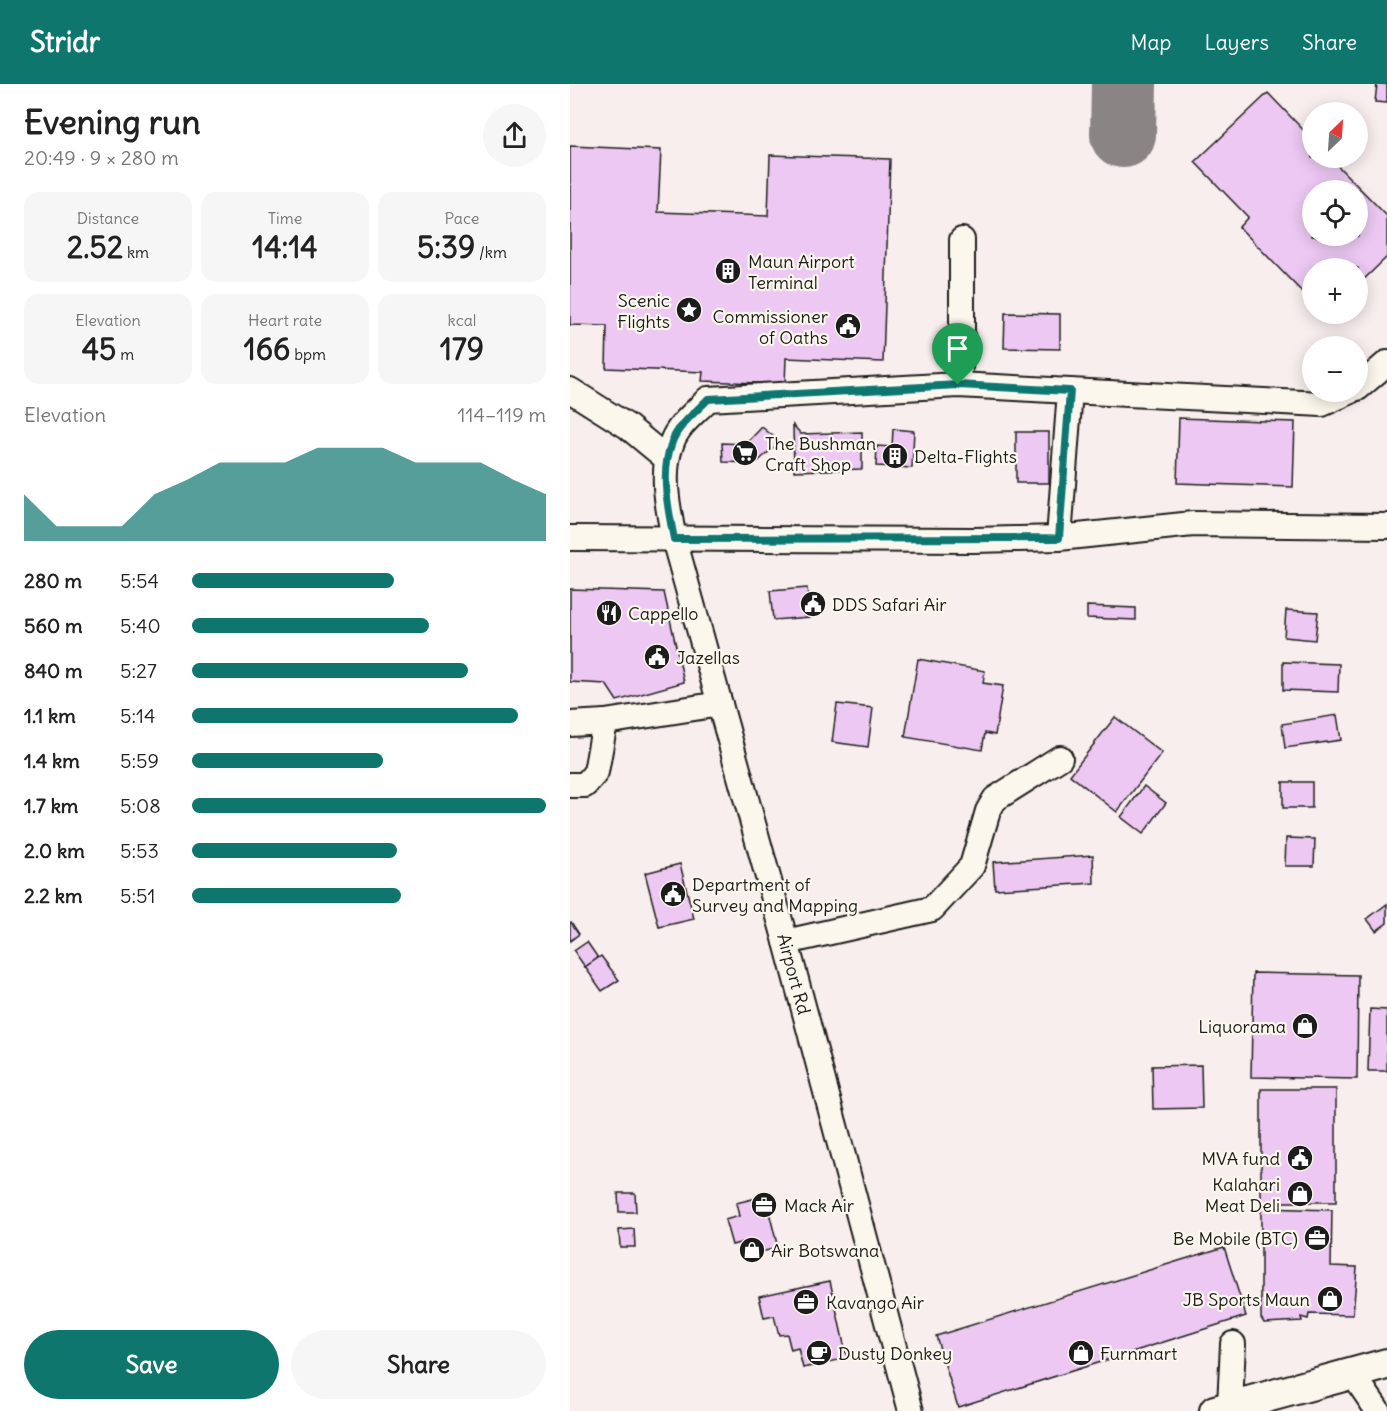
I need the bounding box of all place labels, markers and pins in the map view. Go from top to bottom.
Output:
place label: Maun Airport Terminal [748,250,855,294]
building icon: Maun Airport Terminal [713,256,743,286]
place label: Scenic Flights [617,289,670,333]
place icon: Scenic Flights [674,295,704,325]
place label: Commissioner of Oaths [713,305,829,349]
public building icon: Commissioner of Oaths [833,311,863,341]
pin [932,323,983,385]
place label: The Bushman Craft Shop [765,432,876,476]
supermarket icon: The Bushman Craft Shop [730,438,760,468]
building icon: Delta-Flights [880,441,910,471]
place label: Delta-Flights [914,445,1017,468]
public building icon: DDS Safari Air [798,589,828,619]
place label: DDS Safari Air [832,593,947,616]
restaurant icon: Cappello [594,598,624,628]
place label: Cappello [628,602,698,625]
public building icon: Jazellas [642,642,672,672]
place label: Jazellas [676,646,740,669]
place label: Department of Survey and Mapping [692,873,858,917]
public building icon: Department of Survey and Mapping [658,879,688,909]
shop icon: Liquorama [1290,1011,1320,1041]
place label: Liquorama [1198,1015,1286,1038]
public building icon: MVA fund [1285,1143,1315,1173]
place label: MVA fund [1201,1147,1280,1170]
place label: Kalahari Meat Deli [1205,1173,1280,1217]
shop icon: Kalahari Meat Deli [1285,1179,1315,1209]
office icon: Mack Air [749,1190,779,1220]
place label: Mack Air [784,1194,855,1217]
office icon: Be Mobile (BTC) [1302,1223,1332,1253]
place label: Be Mobile (BTC) [1173,1227,1298,1250]
shop icon: Air Botswana [737,1235,767,1265]
place label: Air Botswana [771,1239,879,1262]
shop icon: JB Sports Maun [1315,1284,1345,1314]
office icon: Kavango Air [791,1287,821,1317]
place label: JB Sports Maun [1183,1288,1310,1311]
place label: Kavango Air [826,1291,925,1314]
cafe icon: Dusty Donkey [804,1338,834,1368]
shop icon: Furnmart [1066,1338,1096,1368]
place label: Dusty Donkey [838,1342,952,1365]
place label: Furnmart [1100,1342,1177,1365]

